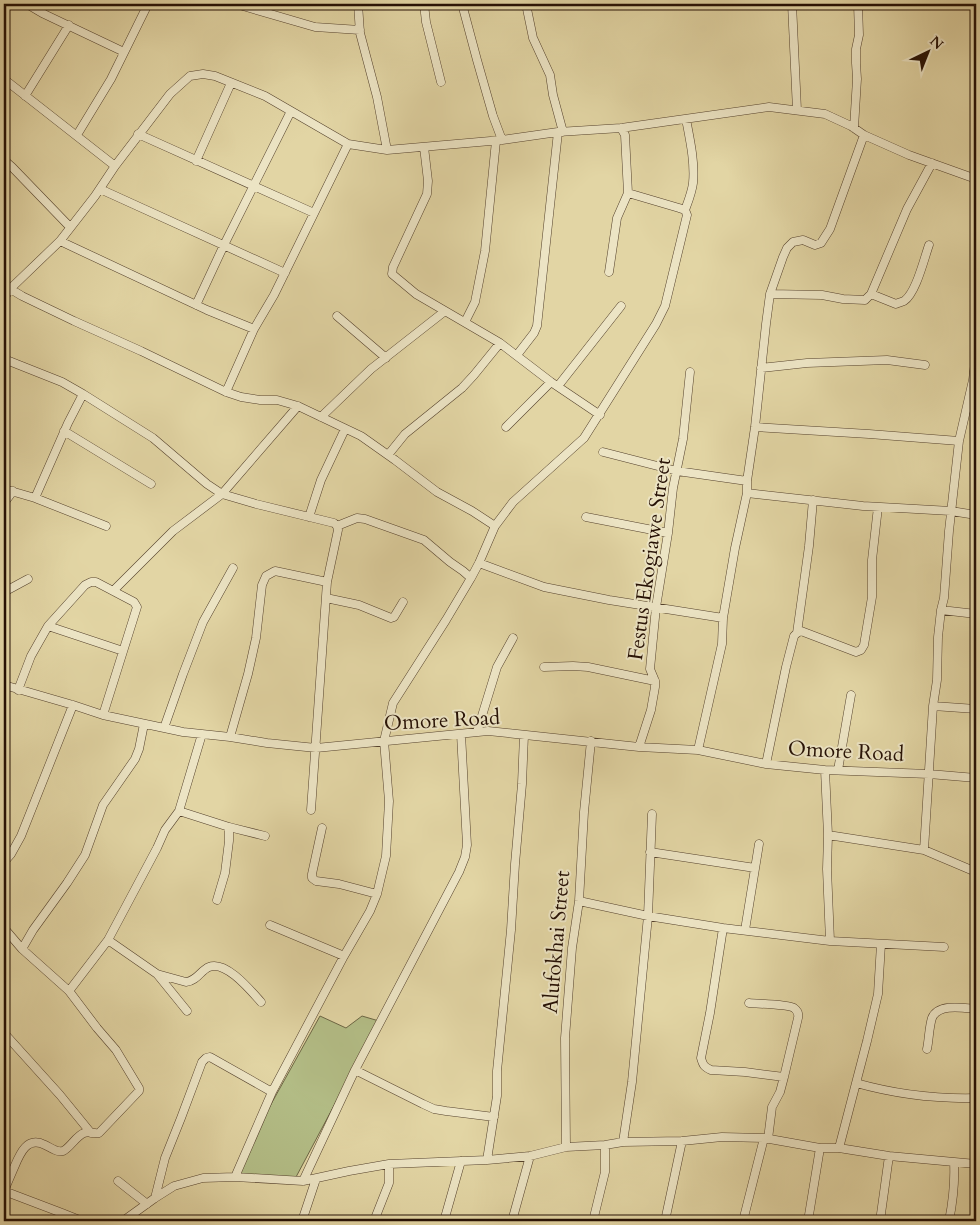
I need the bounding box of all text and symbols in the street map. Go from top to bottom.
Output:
north arrow [902,28,952,78]
text: N [926,32,947,54]
street label: Festus Ekogiawe Street [621,456,678,662]
street label: Omore Road [383,703,501,738]
street label: Omore Road [787,734,905,769]
street label: Alufokhai Street [536,869,577,1015]

